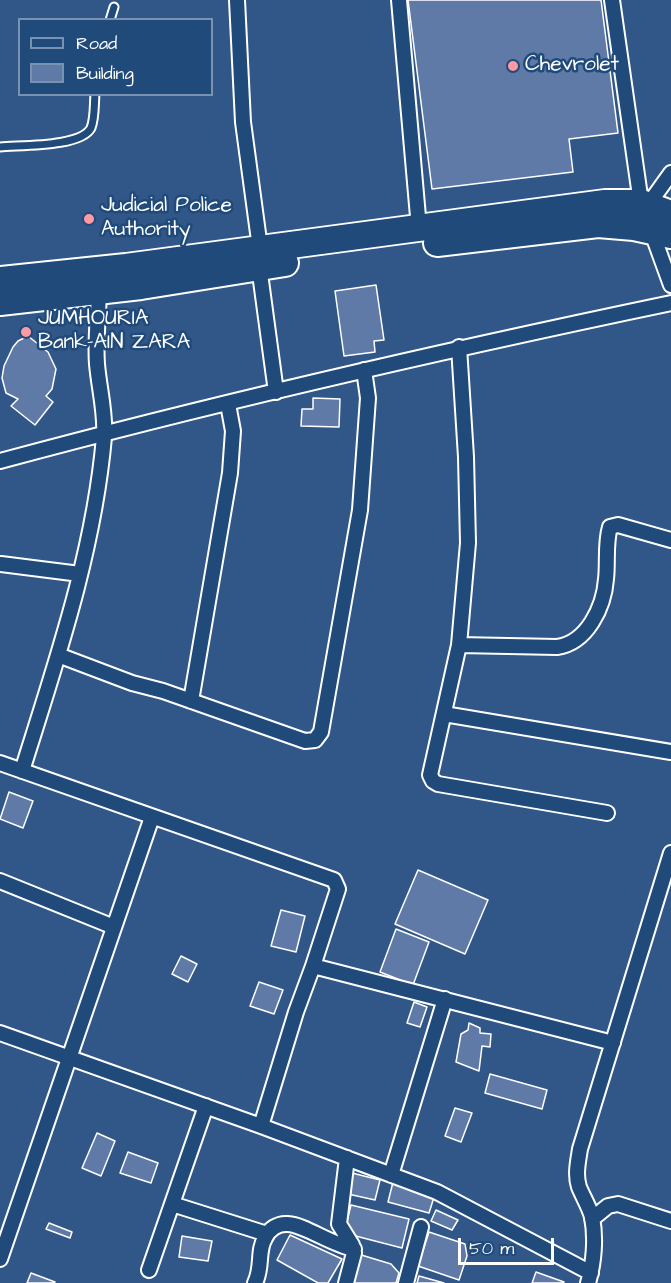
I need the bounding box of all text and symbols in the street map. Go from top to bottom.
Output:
legend [18,18,213,96]
text: Road [76,31,117,56]
place label: Chevrolet [525,53,619,79]
marker: Chevrolet [506,59,520,73]
text: Building [76,61,134,86]
place label: Judicial Police Authority [101,194,232,244]
marker: Judicial Police Authority [82,212,96,226]
place label: JUMHOURIA Bank-AIN ZARA [38,307,190,357]
marker: JUMHOURIA Bank-AIN ZARA [19,325,33,339]
scale bar [461,1226,557,1264]
text: 50 m [469,1236,514,1261]

